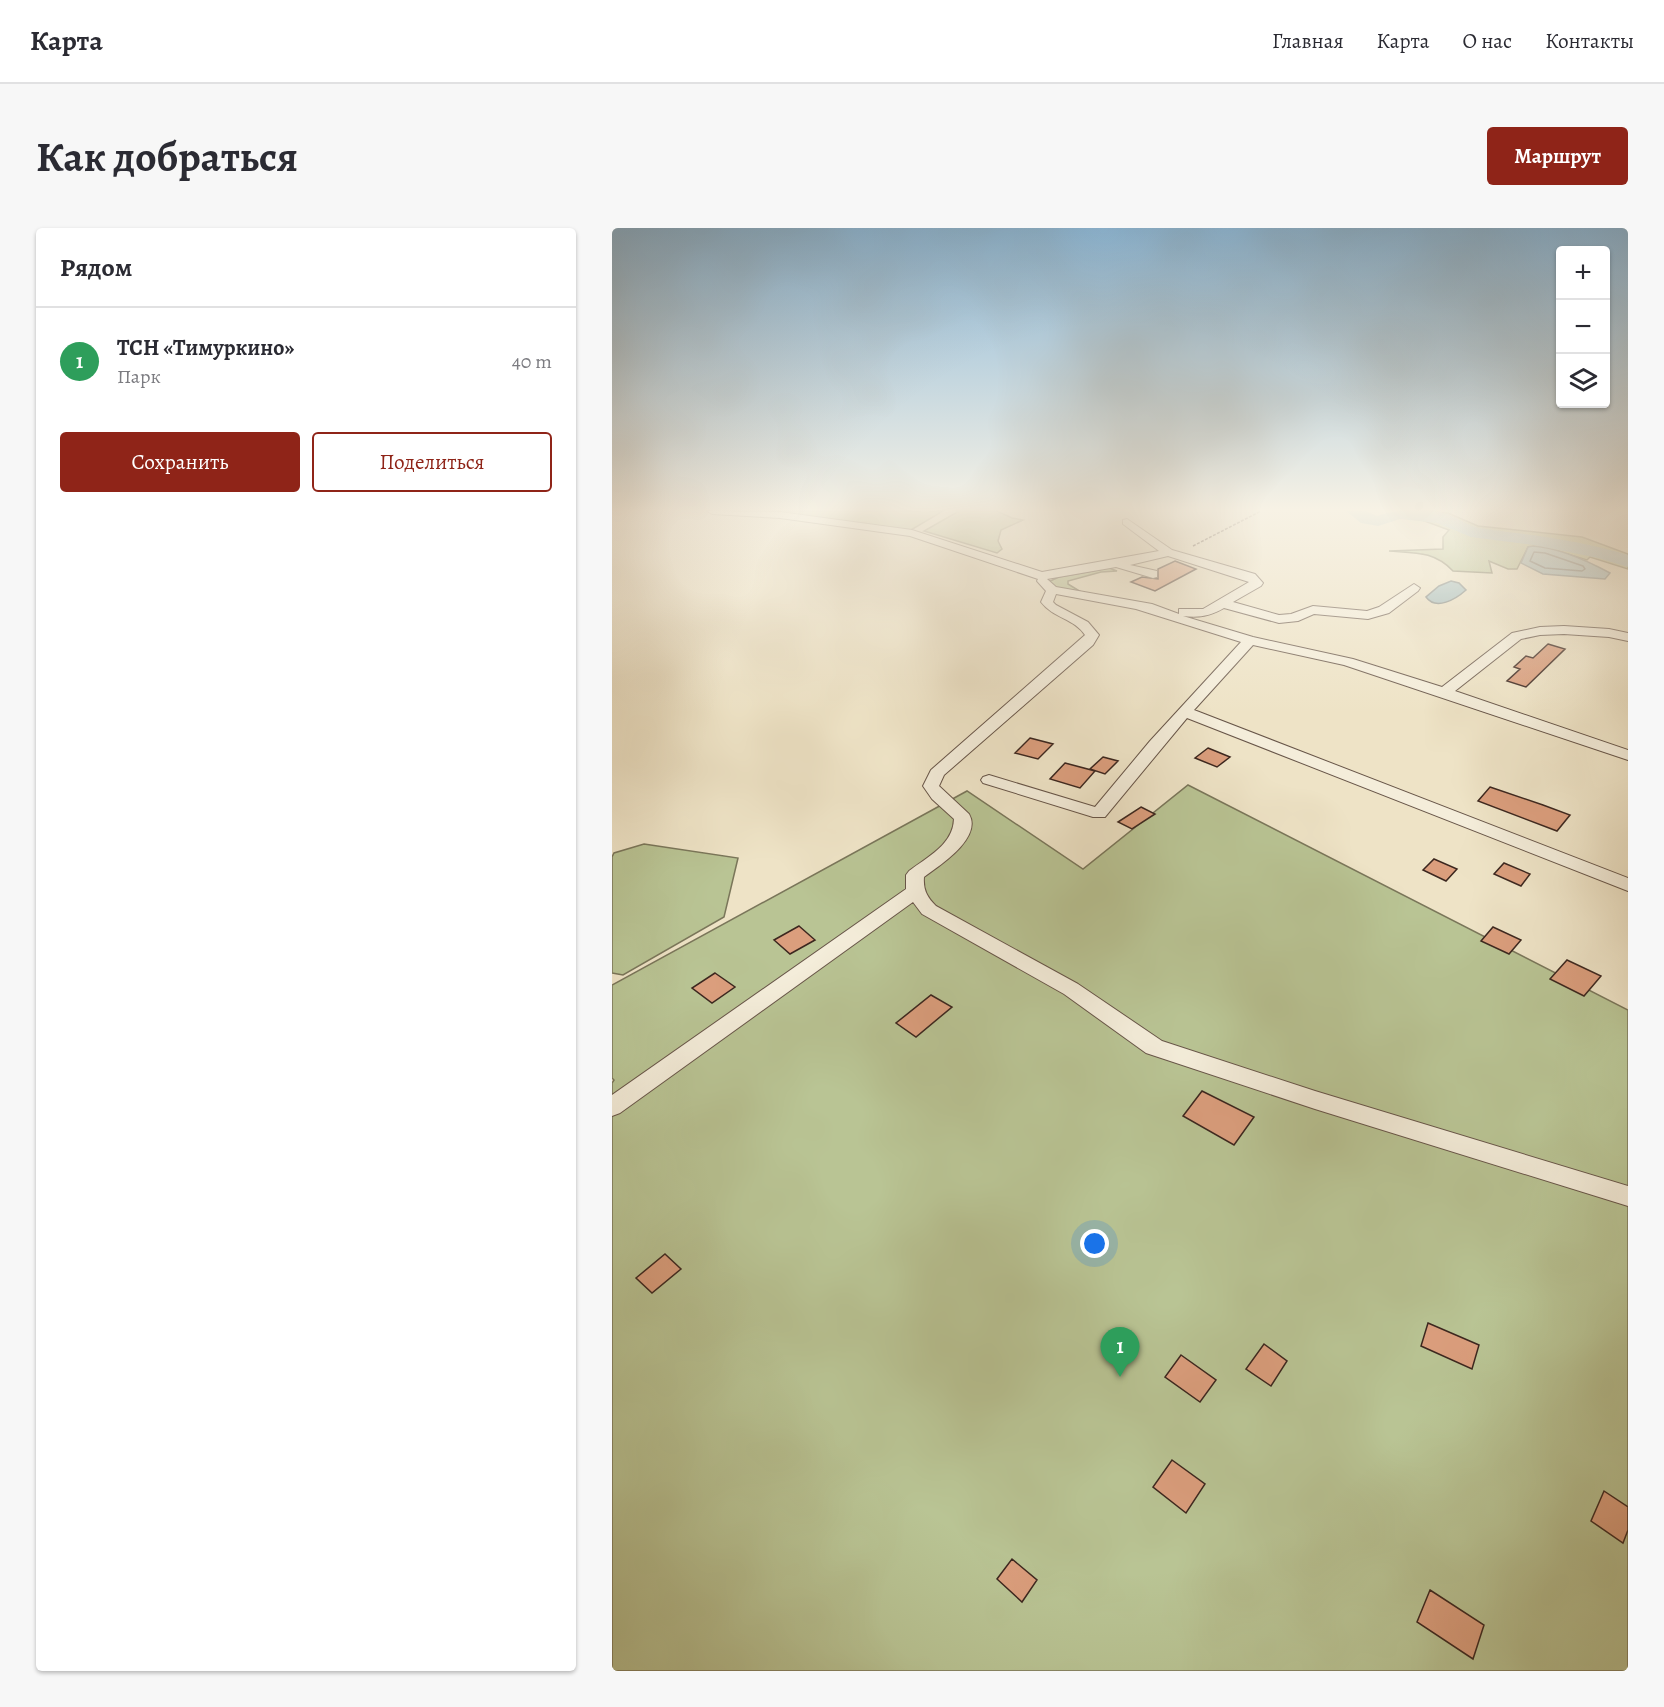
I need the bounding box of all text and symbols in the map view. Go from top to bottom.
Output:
text: Карта [30,22,103,60]
text: Главная [1272,27,1344,55]
text: Карта [1377,27,1429,55]
text: О нас [1462,27,1512,55]
text: Контакты [1545,27,1634,55]
button: Маршрут [1487,127,1628,185]
text: Как добраться [36,128,298,185]
map controls [1556,246,1610,408]
button: + [1556,246,1610,300]
text: Рядом [60,250,132,285]
button: − [1556,300,1610,354]
text: ТСН «Тимуркино» [117,333,294,363]
text: 1 [76,348,83,375]
text: 40 m [512,348,552,375]
button: layers [1556,354,1610,408]
text: Парк [117,363,161,390]
button: Сохранить [60,432,300,492]
button: Поделиться [312,432,552,492]
your location [1080,1229,1109,1258]
pin: 1 [1100,1328,1140,1377]

